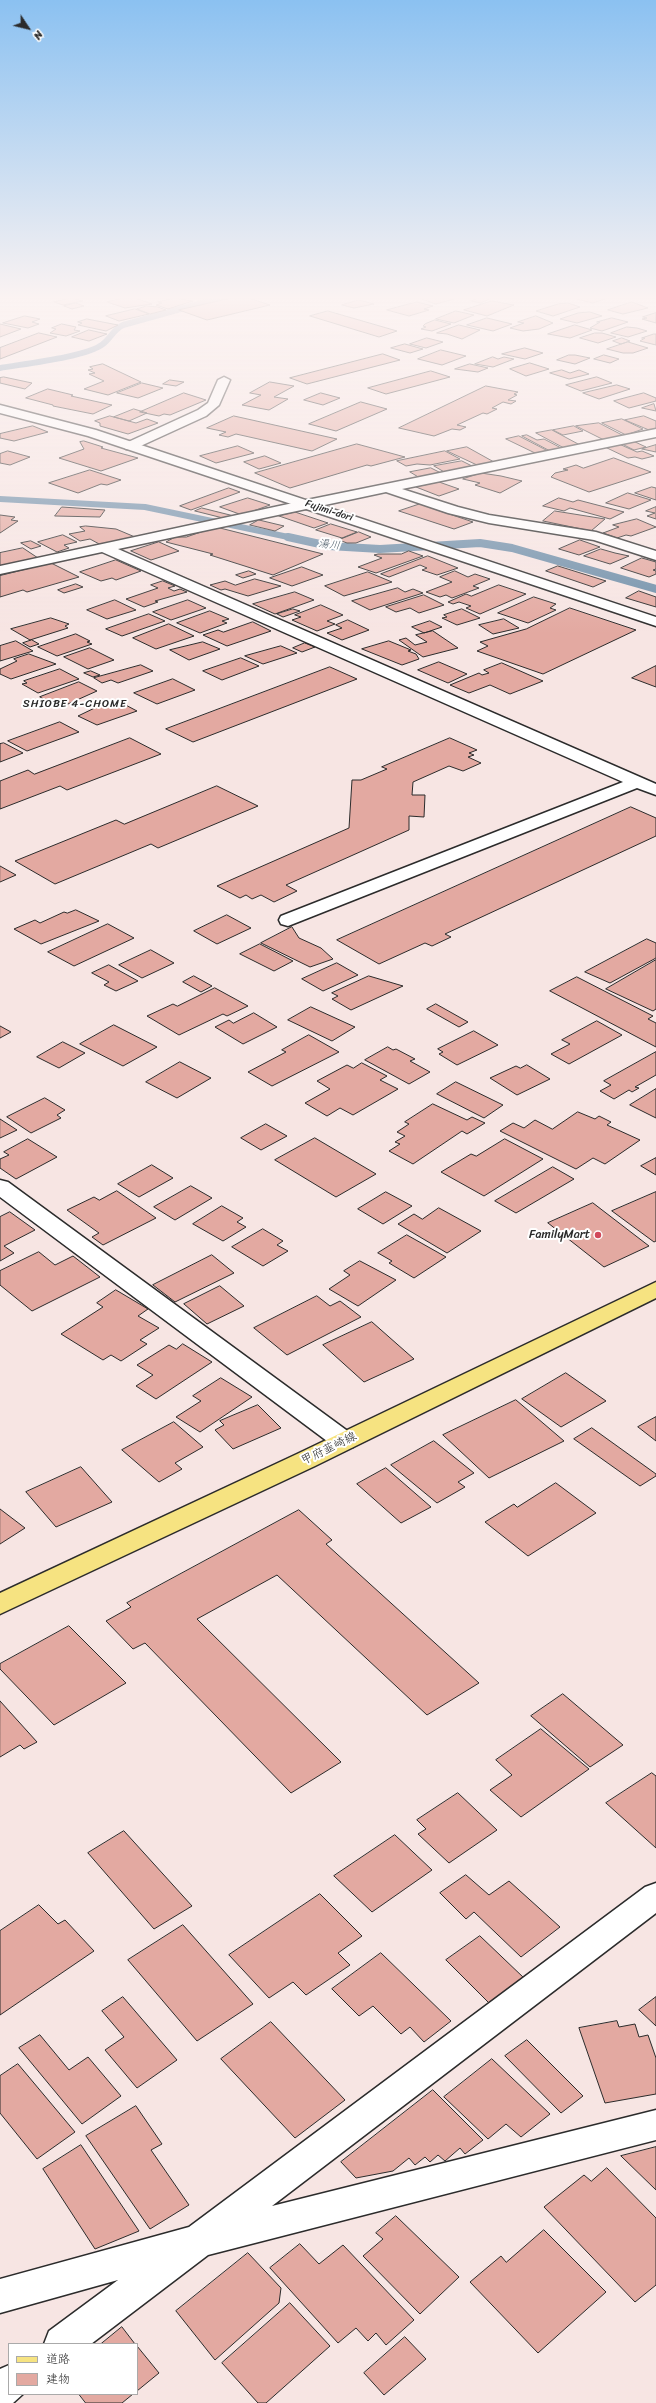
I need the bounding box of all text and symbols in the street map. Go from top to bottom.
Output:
north arrow [8,8,48,48]
text: N [28,27,48,44]
street label: Fujimi-dori [304,498,354,524]
water label: 湯川 [317,537,341,553]
district label: SHIOBE 4-CHOME [23,697,127,711]
place label: FamilyMart [529,1228,590,1242]
marker: FamilyMart [593,1230,603,1240]
street label: 甲府韮崎線 [299,1429,359,1469]
legend [8,2343,138,2395]
text: 道路 [46,2348,70,2370]
text: 建物 [46,2368,70,2390]

